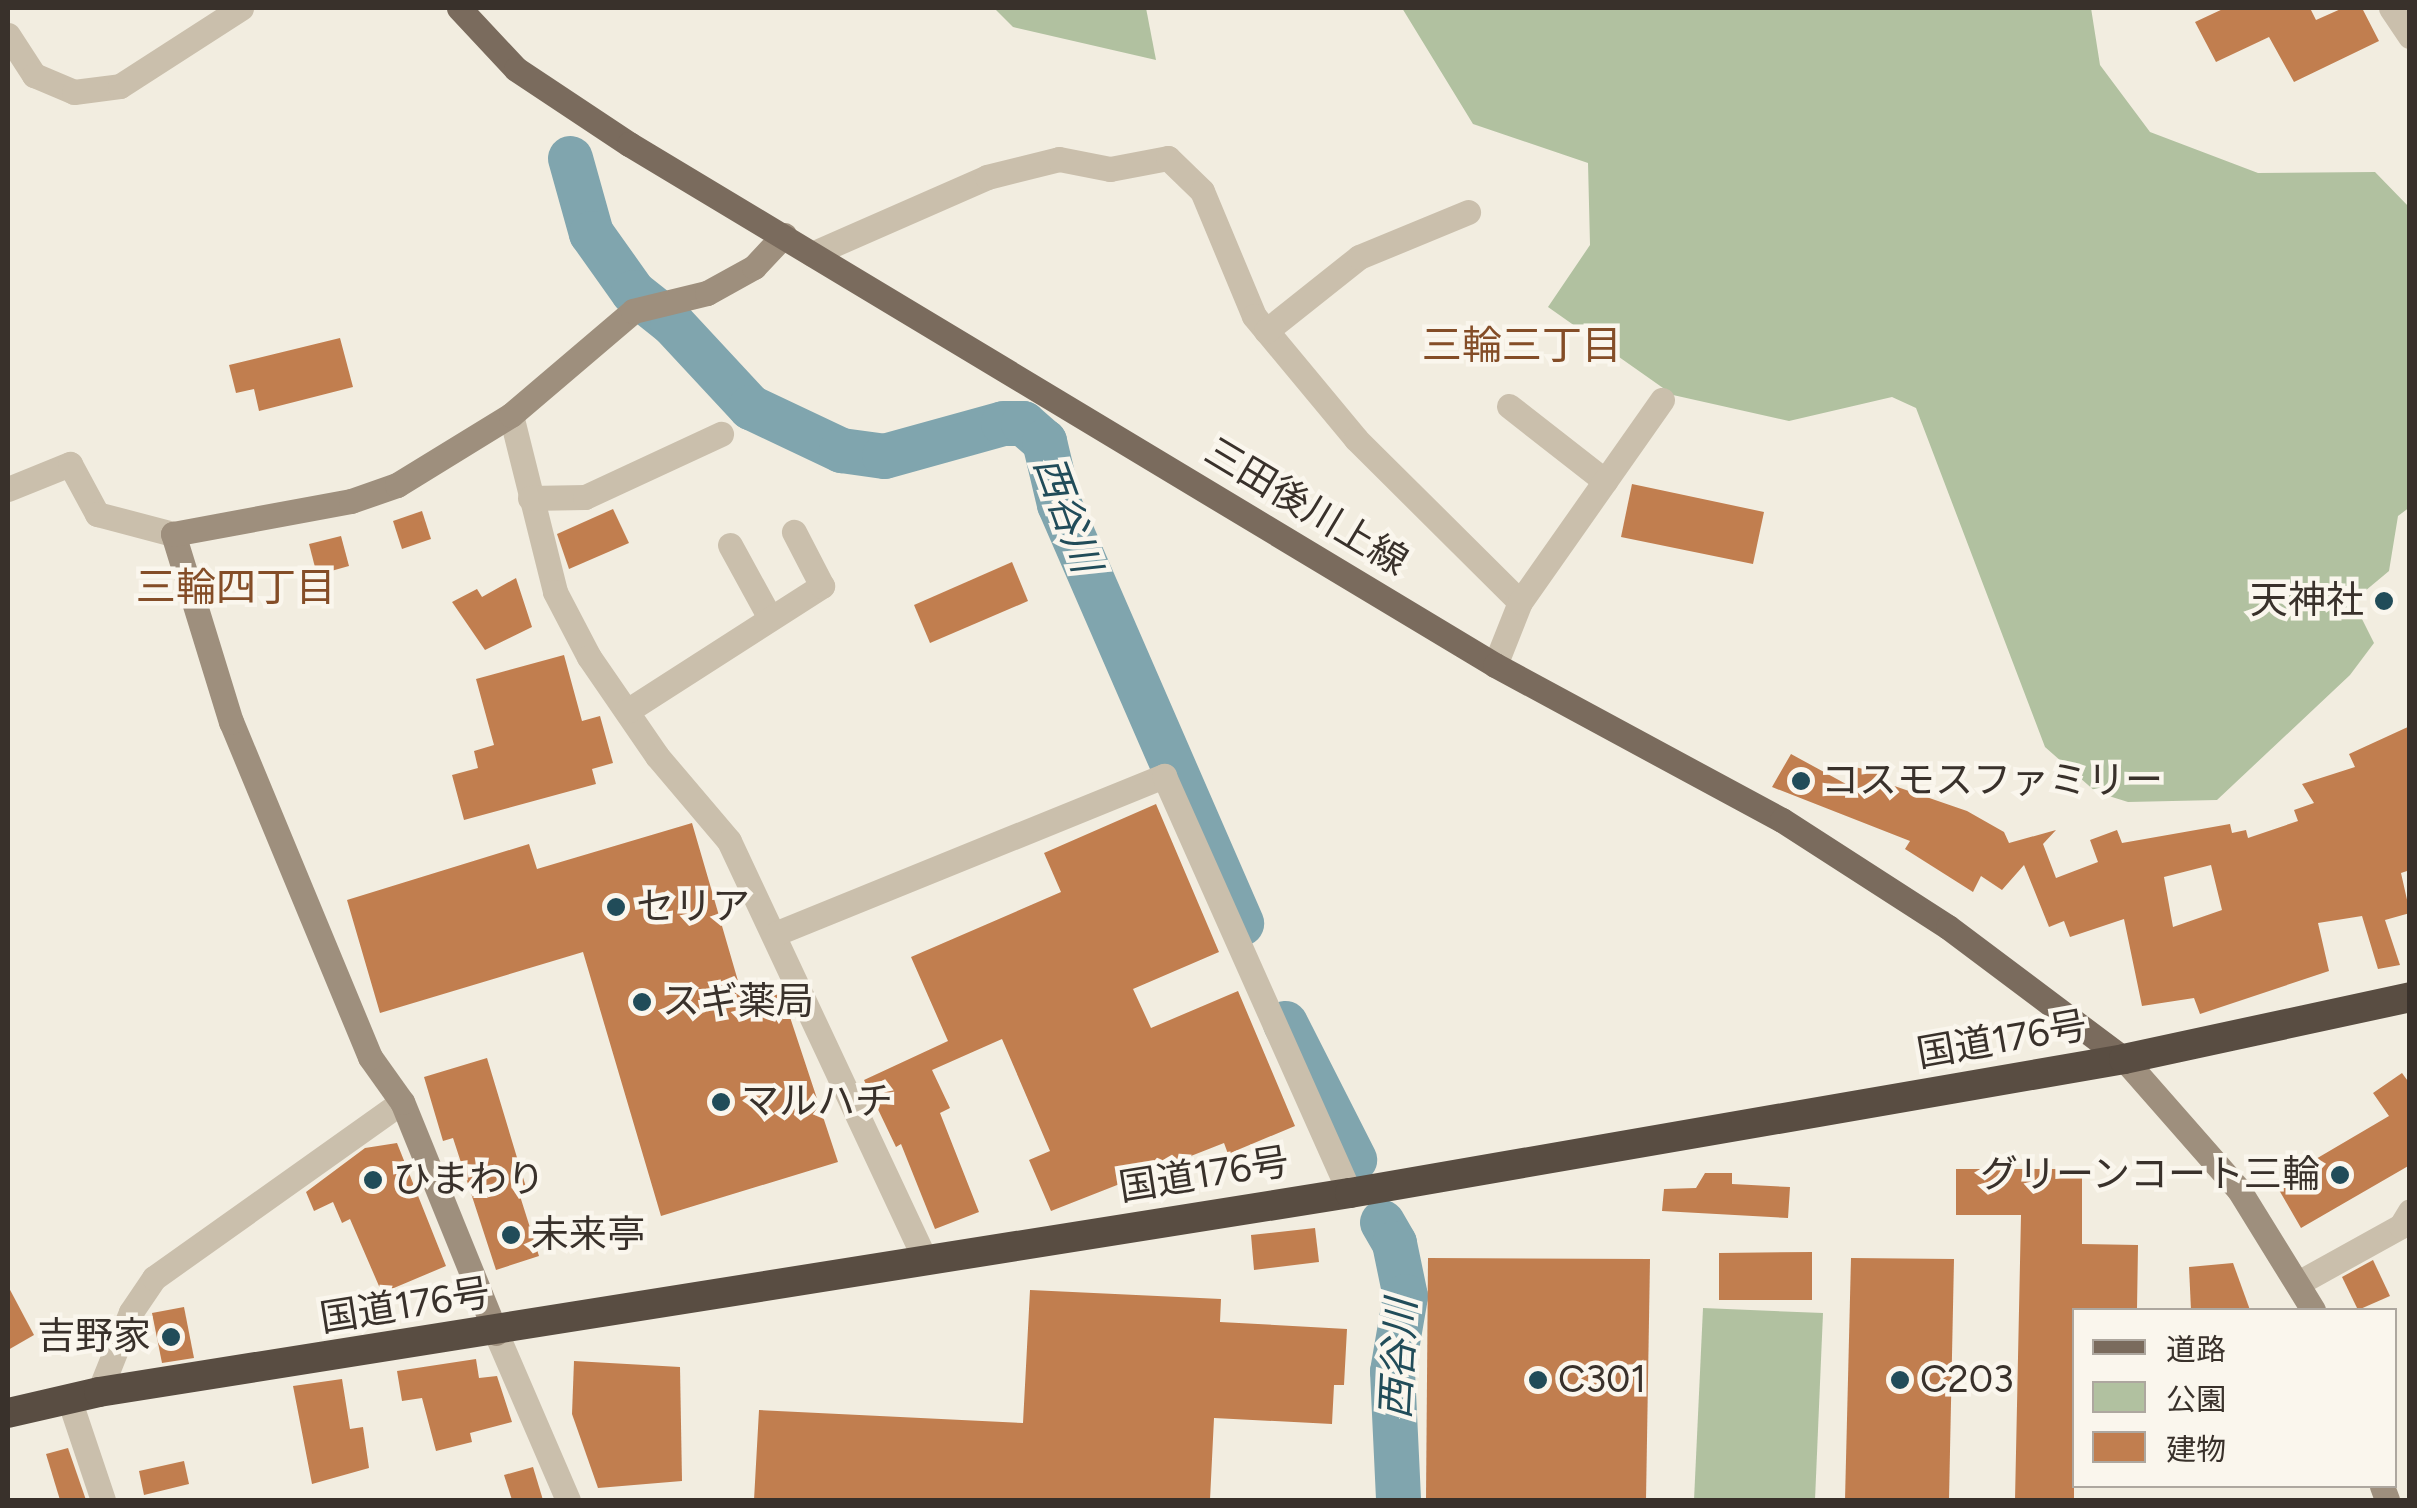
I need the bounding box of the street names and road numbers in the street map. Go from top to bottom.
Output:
street label: 三田後川上線 [1197,429,1415,585]
street label: 国道176号 [1914,1003,2090,1077]
street label: 国道176号 [1116,1139,1292,1211]
street label: 国道176号 [317,1270,493,1342]

